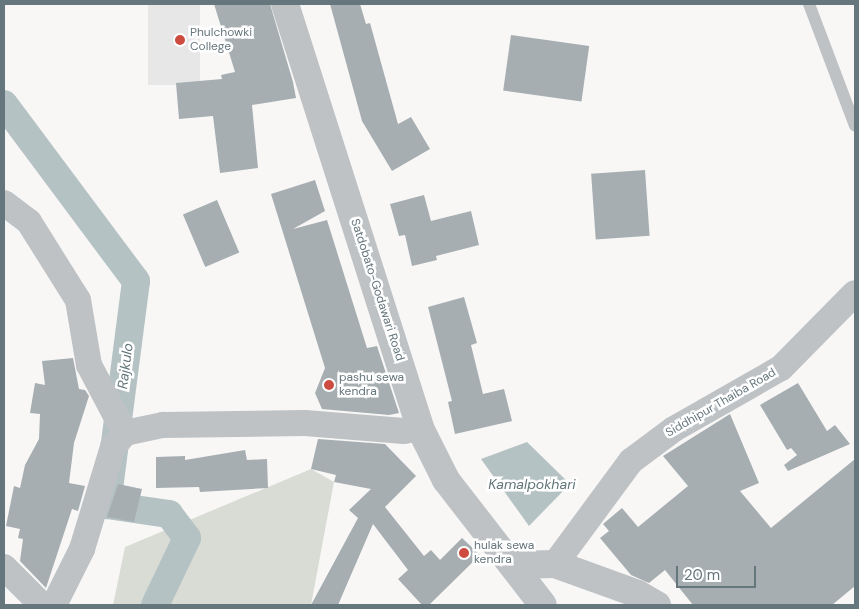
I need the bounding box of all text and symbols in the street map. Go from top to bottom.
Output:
place label: Phulchowki College [190,26,252,54]
marker: Phulchowki College [174,34,186,46]
street label: Satdobato-Godawari Road [347,217,407,363]
water label: Rajkulo [114,342,136,390]
street label: Siddhipur Thaiba Road [663,366,779,440]
place label: pashu sewa kendra [339,371,404,399]
marker: pashu sewa kendra [323,379,335,391]
water label: Kamalpokhari [488,476,576,492]
place label: hulak sewa kendra [474,539,534,567]
marker: hulak sewa kendra [458,547,470,559]
scale bar [679,556,759,588]
text: 20 m [684,565,720,585]

